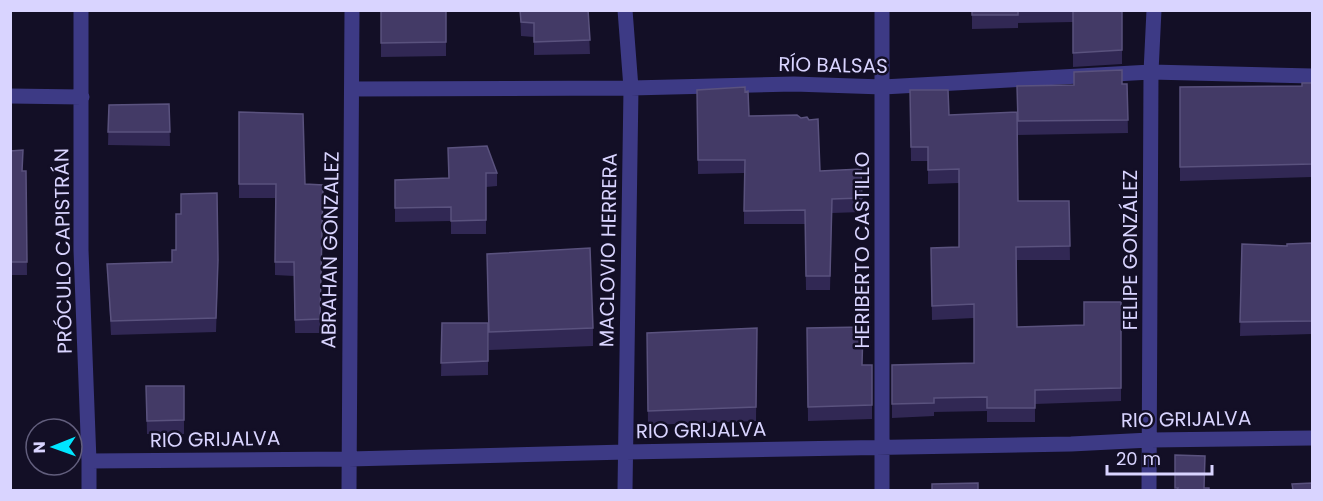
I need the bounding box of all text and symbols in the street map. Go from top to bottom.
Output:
street label: RÍO BALSAS [778,50,888,80]
street label: PRÓCULO CAPISTRÁN [47,148,79,354]
street label: ABRAHAN GONZALEZ [314,151,346,349]
street label: HERIBERTO CASTILLO [848,151,876,349]
street label: MACLOVIO HERRERA [592,153,624,347]
street label: FELIPE GONZÁLEZ [1116,170,1144,330]
street label: RIO GRIJALVA [1121,404,1251,434]
street label: RIO GRIJALVA [636,415,766,445]
north arrow [24,417,84,477]
street label: RIO GRIJALVA [150,424,280,454]
scale bar [1107,438,1212,476]
text: N [28,441,51,453]
text: 20 m [1116,446,1161,471]

